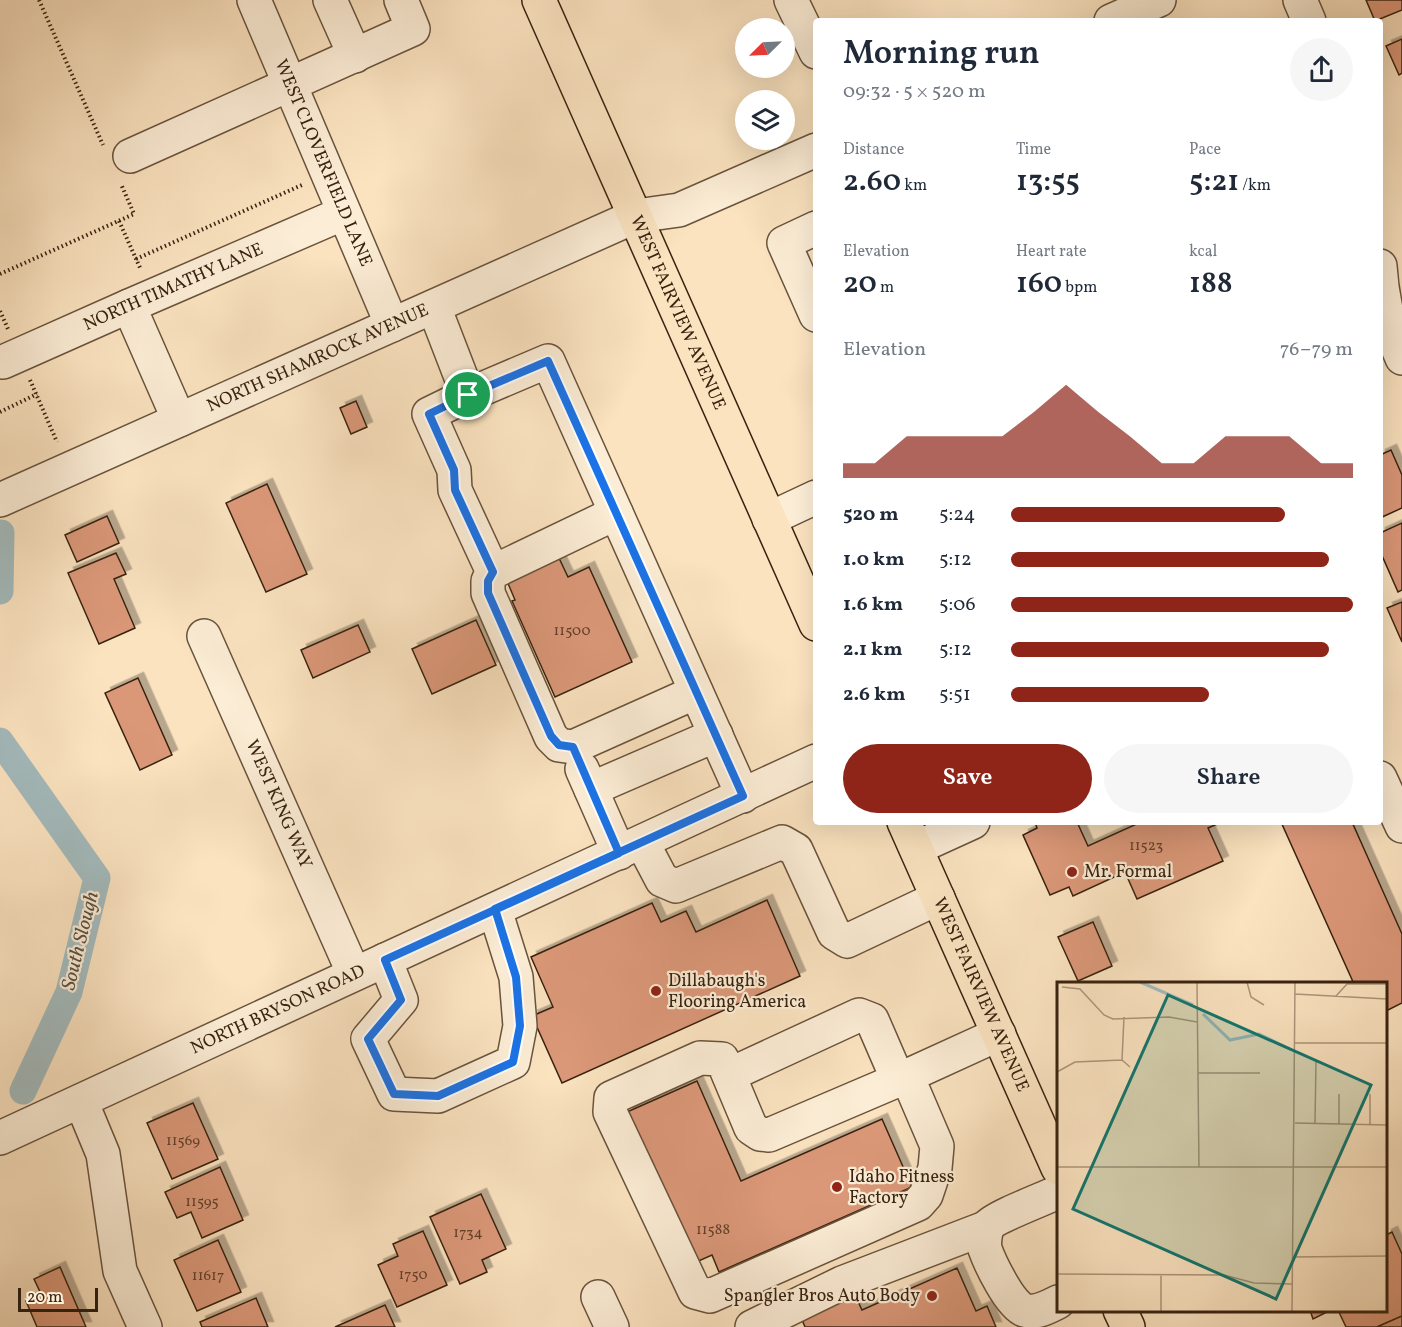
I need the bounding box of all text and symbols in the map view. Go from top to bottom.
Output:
north arrow [735,18,795,78]
map controls [735,18,795,150]
text: Morning run [843,32,1040,78]
button: share [1290,38,1353,101]
street label: WEST CLOVERFIELD LANE [268,55,378,271]
text: 09:32 · 5 × 520 m [843,78,986,106]
button: layers [735,90,795,150]
text: Distance [843,139,904,161]
text: Time [1016,139,1051,161]
text: Pace [1189,139,1221,161]
text: 2.60 [843,161,901,203]
text: 13:55 [1016,161,1080,203]
text: 5:21 [1189,161,1239,203]
text: km [901,175,927,197]
text: /km [1239,175,1271,197]
street label: WEST FAIRVIEW AVENUE [624,211,732,414]
street label: NORTH TIMATHY LANE [79,237,267,337]
text: Elevation [843,241,910,263]
text: Heart rate [1016,241,1087,263]
text: kcal [1189,241,1217,263]
text: 20 [843,263,877,305]
text: 160 [1016,263,1062,305]
text: 188 [1189,263,1233,305]
text: m [877,277,894,299]
text: bpm [1062,277,1097,299]
street label: NORTH SHAMROCK AVENUE [203,298,433,419]
text: Elevation [843,336,926,364]
text: 76–79 m [1280,336,1353,364]
pin [442,369,493,420]
icon: arrive [451,378,484,411]
text: 520 m [843,501,899,529]
text: 5:24 [939,501,975,529]
text: 1.0 km [843,546,905,574]
text: 5:12 [939,546,972,574]
text: 1.6 km [843,591,903,619]
text: 5:06 [939,591,976,619]
house number: 11500 [554,621,590,642]
text: 2.1 km [843,636,903,664]
text: 5:12 [939,636,972,664]
text: 2.6 km [843,681,906,709]
text: 5:51 [939,681,971,709]
street label: WEST KING WAY [239,736,318,873]
button: Save [843,744,1092,813]
button: Share [1104,744,1353,813]
house number: 11523 [1129,836,1163,857]
place label: Mr. Formal [1084,860,1172,885]
marker: Mr. Formal [1065,865,1079,879]
water label: South Slough [55,889,107,993]
street label: WEST FAIRVIEW AVENUE [927,893,1035,1096]
street label: NORTH BRYSON ROAD [187,959,369,1061]
place label: Dillabaugh's Flooring America [668,969,806,1015]
inset map [1057,982,1387,1312]
marker: Dillabaugh's Flooring America [649,984,663,998]
house number: 11569 [166,1131,200,1152]
place label: Idaho Fitness Factory [849,1165,954,1211]
marker: Idaho Fitness Factory [830,1180,844,1194]
house number: 11595 [185,1192,219,1213]
house number: 11588 [696,1220,730,1241]
house number: 1734 [453,1223,483,1244]
house number: 1750 [398,1265,428,1286]
house number: 11617 [192,1266,224,1287]
place label: Spangler Bros Auto Body [724,1284,920,1309]
scale bar [18,1285,98,1312]
text: 20 m [27,1287,62,1309]
marker: Spangler Bros Auto Body [925,1289,939,1303]

